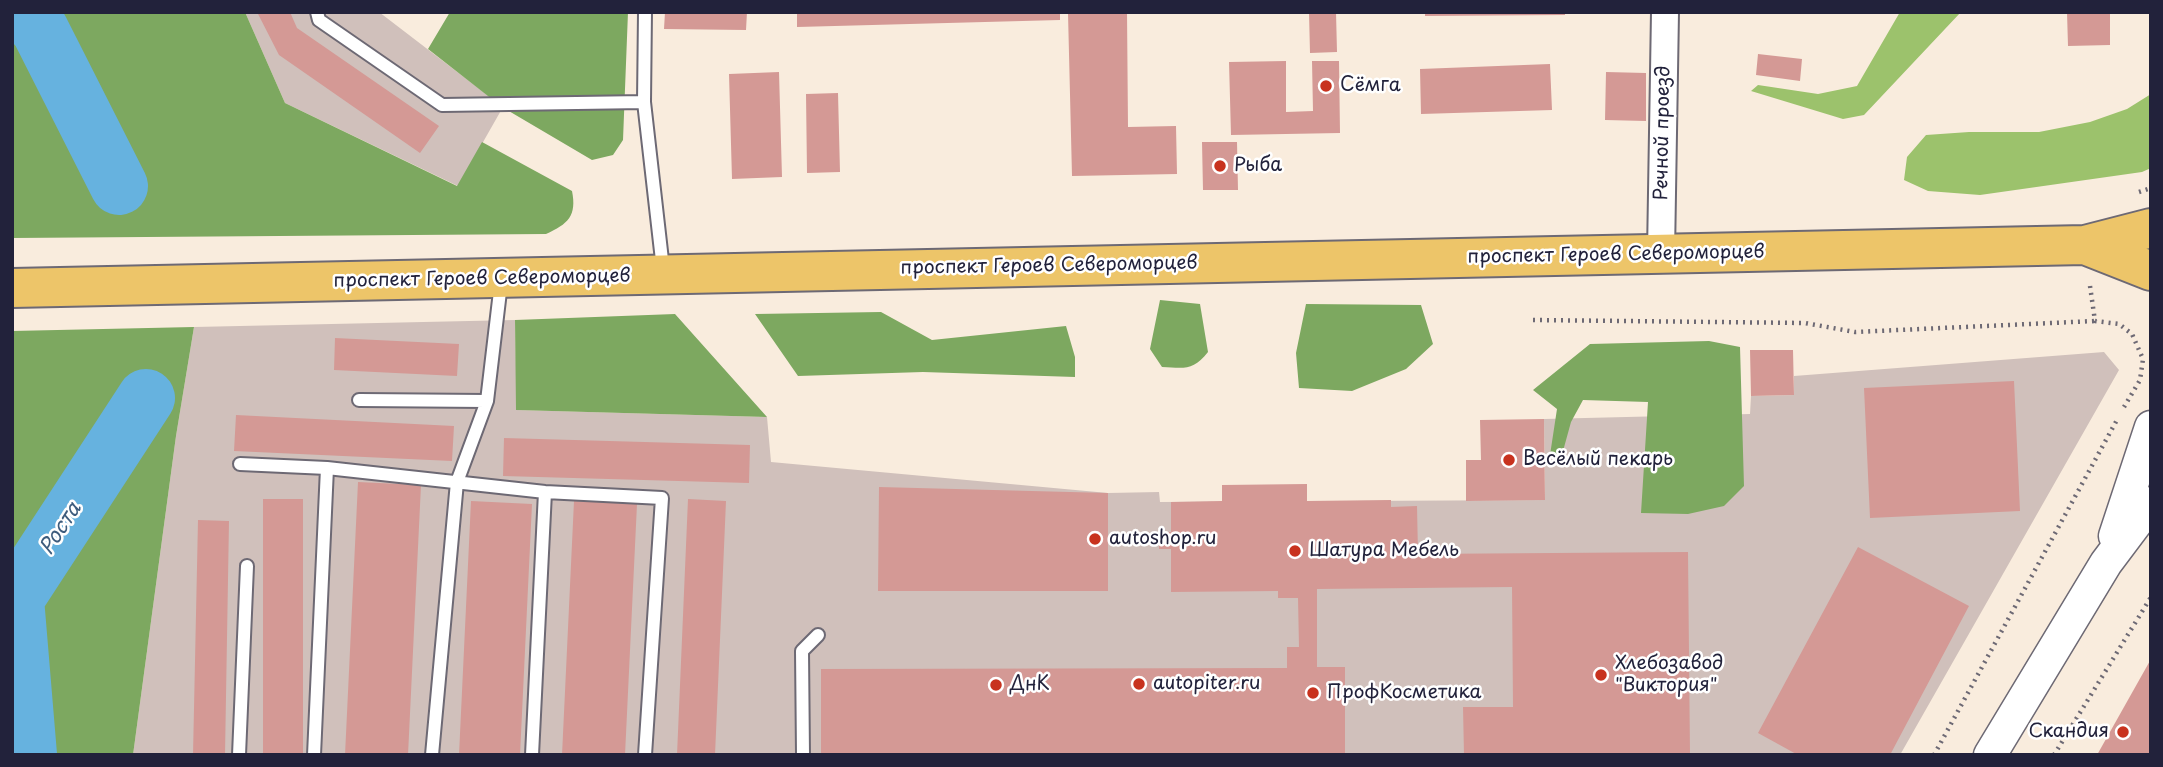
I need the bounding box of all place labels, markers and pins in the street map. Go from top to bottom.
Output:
place label: Сёмга [1340,75,1401,97]
marker: Сёмга [1318,78,1334,94]
place label: Рыба [1234,155,1282,177]
marker: Рыба [1212,158,1228,174]
place label: Весёлый пекарь [1523,449,1673,471]
marker: Весёлый пекарь [1501,452,1517,468]
place label: autoshop.ru [1109,528,1217,550]
marker: autoshop.ru [1087,531,1103,547]
place label: Шатура Мебель [1309,540,1459,562]
marker: Шатура Мебель [1287,543,1303,559]
place label: Хлебозавод "Виктория" [1615,653,1723,697]
marker: Хлебозавод "Виктория" [1593,667,1609,683]
place label: autopiter.ru [1153,673,1260,695]
place label: ДнК [1010,674,1050,696]
marker: autopiter.ru [1131,676,1147,692]
marker: ДнК [988,677,1004,693]
place label: ПрофКосметика [1327,682,1481,704]
marker: ПрофКосметика [1305,685,1321,701]
place label: Скандия [2028,721,2109,743]
marker: Скандия [2115,724,2131,740]

